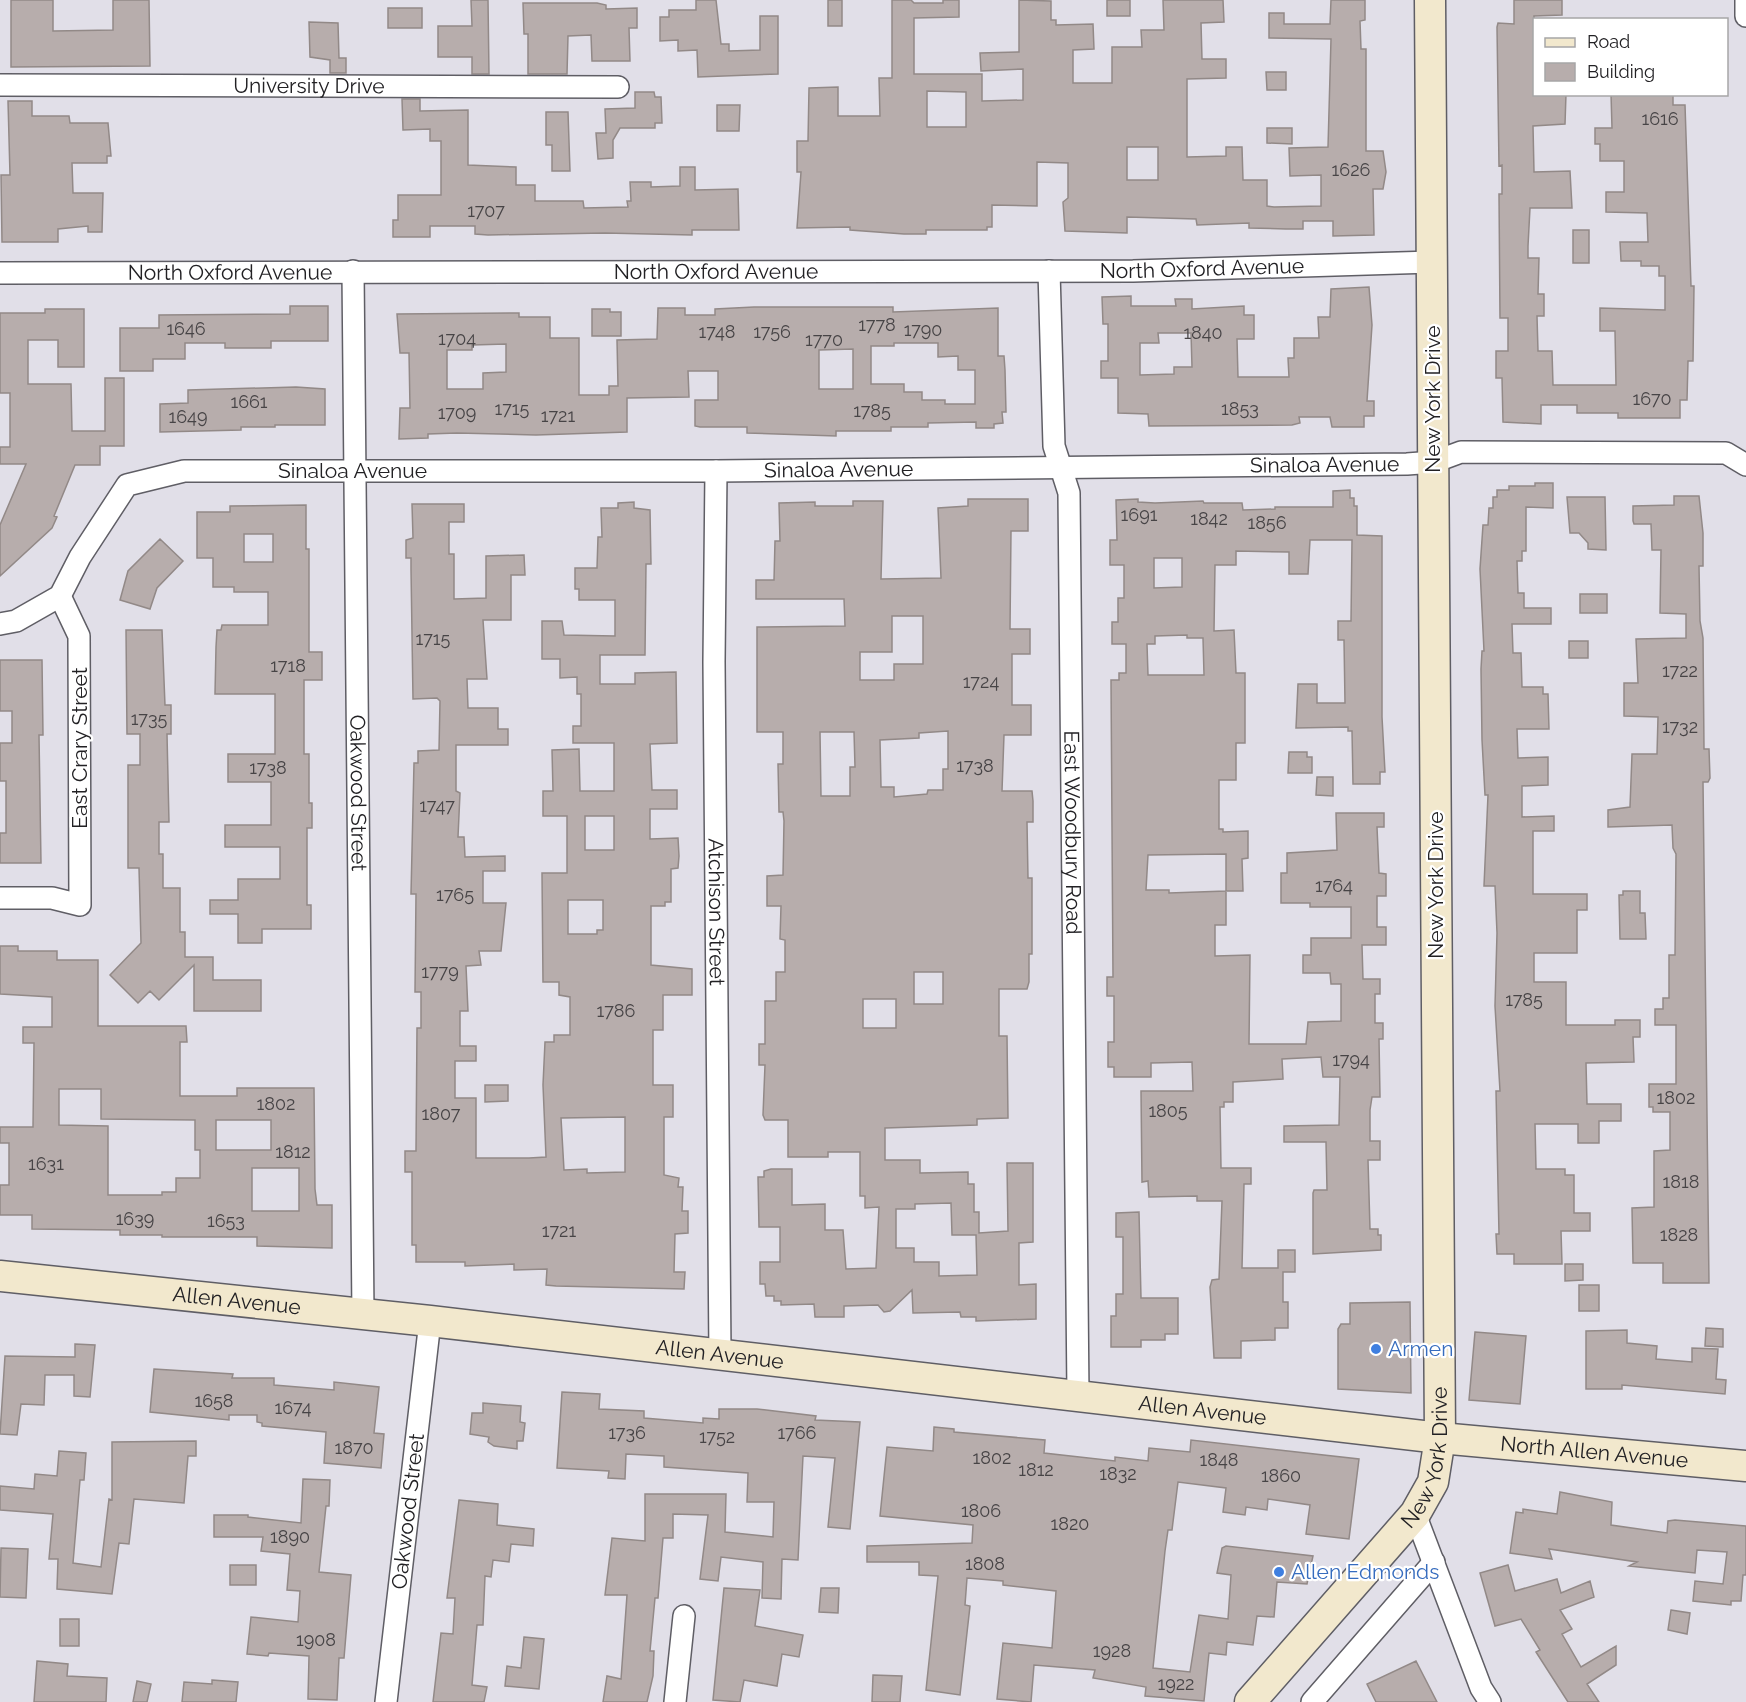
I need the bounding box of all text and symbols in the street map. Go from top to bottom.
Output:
legend [1533,18,1728,96]
text: Road [1587,31,1630,52]
text: Building [1587,61,1655,82]
street label: University Drive [233,73,385,98]
house number: 1616 [1641,108,1679,129]
house number: 1626 [1332,159,1371,180]
house number: 1707 [467,200,505,221]
street label: North Oxford Avenue [1100,253,1304,283]
street label: North Oxford Avenue [128,259,332,285]
street label: North Oxford Avenue [614,259,818,284]
house number: 1778 [858,314,896,335]
house number: 1646 [166,318,206,339]
house number: 1790 [904,319,942,340]
house number: 1748 [699,321,735,342]
house number: 1756 [753,321,791,342]
house number: 1840 [1183,322,1223,343]
street label: New York Drive [1420,325,1445,473]
house number: 1704 [438,328,476,349]
house number: 1770 [805,329,843,350]
house number: 1670 [1632,388,1672,409]
house number: 1661 [230,391,268,412]
house number: 1715 [495,398,530,419]
house number: 1853 [1221,398,1259,419]
house number: 1785 [853,400,891,421]
house number: 1709 [438,402,476,423]
house number: 1721 [541,405,575,426]
house number: 1649 [169,406,207,427]
street label: Sinaloa Avenue [1250,451,1399,478]
street label: Sinaloa Avenue [764,456,913,483]
street label: Sinaloa Avenue [278,458,427,483]
house number: 1691 [1121,504,1158,525]
house number: 1842 [1190,508,1228,529]
house number: 1856 [1247,512,1287,533]
house number: 1715 [416,628,451,649]
house number: 1718 [270,655,306,676]
house number: 1722 [1662,660,1698,681]
street label: East Crary Street [67,667,92,829]
house number: 1724 [963,671,999,692]
house number: 1735 [131,708,168,729]
street label: Oakwood Street [345,715,372,871]
house number: 1732 [1662,716,1698,737]
street label: East Woodbury Road [1059,730,1086,935]
house number: 1738 [956,755,994,776]
house number: 1738 [249,757,287,778]
house number: 1747 [419,795,455,816]
street label: New York Drive [1423,811,1448,959]
street label: Atchison Street [704,838,730,986]
house number: 1764 [1315,875,1353,896]
house number: 1765 [436,884,474,905]
house number: 1779 [421,961,459,982]
house number: 1785 [1505,989,1543,1010]
house number: 1786 [597,1000,636,1021]
house number: 1794 [1332,1049,1370,1070]
house number: 1802 [1657,1087,1695,1108]
house number: 1802 [257,1093,295,1114]
house number: 1805 [1148,1100,1188,1121]
house number: 1807 [422,1103,461,1124]
house number: 1812 [275,1141,311,1162]
house number: 1631 [28,1153,64,1174]
house number: 1818 [1663,1171,1699,1192]
house number: 1639 [116,1208,154,1229]
house number: 1653 [207,1210,245,1231]
house number: 1721 [542,1220,576,1241]
house number: 1828 [1660,1224,1698,1245]
street label: Allen Avenue [171,1281,302,1319]
street label: Allen Avenue [654,1334,785,1374]
place label: Armen [1388,1336,1453,1361]
marker: Armen [1369,1342,1383,1356]
street label: New York Drive [1395,1387,1452,1533]
house number: 1658 [194,1390,234,1411]
street label: Allen Avenue [1137,1390,1268,1430]
house number: 1674 [274,1397,312,1418]
house number: 1736 [608,1422,646,1443]
house number: 1766 [778,1422,817,1443]
house number: 1752 [699,1426,735,1447]
street label: North Allen Avenue [1499,1431,1689,1473]
street label: Oakwood Street [386,1432,429,1590]
house number: 1870 [335,1437,373,1458]
house number: 1802 [973,1447,1011,1468]
house number: 1848 [1200,1449,1238,1470]
house number: 1812 [1018,1459,1054,1480]
house number: 1832 [1099,1463,1137,1484]
house number: 1860 [1261,1465,1301,1486]
house number: 1806 [961,1500,1001,1521]
house number: 1820 [1051,1513,1089,1534]
house number: 1890 [270,1526,310,1547]
house number: 1808 [965,1553,1005,1574]
place label: Allen Edmonds [1291,1559,1439,1584]
marker: Allen Edmonds [1272,1565,1286,1579]
house number: 1908 [296,1629,336,1650]
house number: 1928 [1093,1640,1131,1661]
house number: 1922 [1157,1673,1195,1694]

